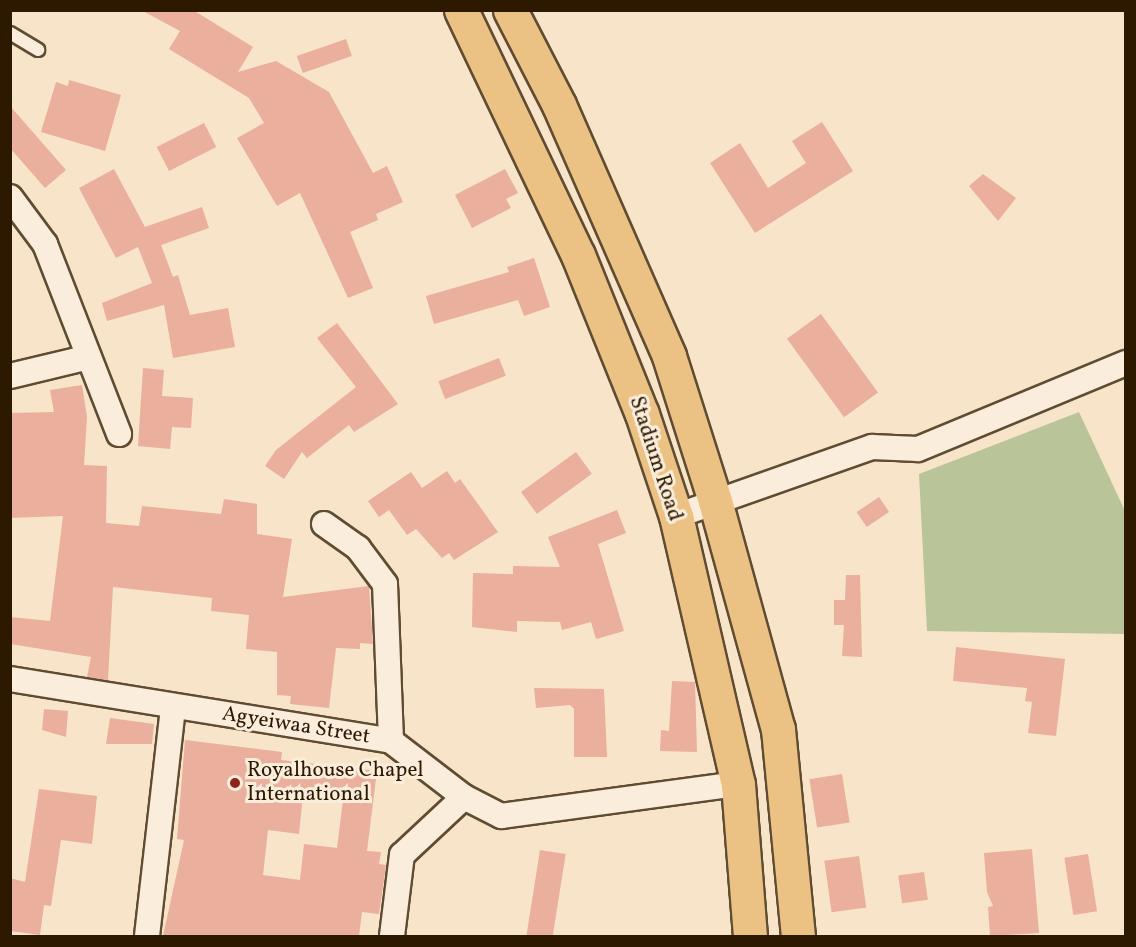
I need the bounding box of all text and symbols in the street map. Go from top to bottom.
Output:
street label: Stadium Road [623,393,687,525]
street label: Agyeiwaa Street [220,702,372,750]
place label: Royalhouse Chapel International [247,758,424,808]
marker: Royalhouse Chapel International [228,776,242,790]

